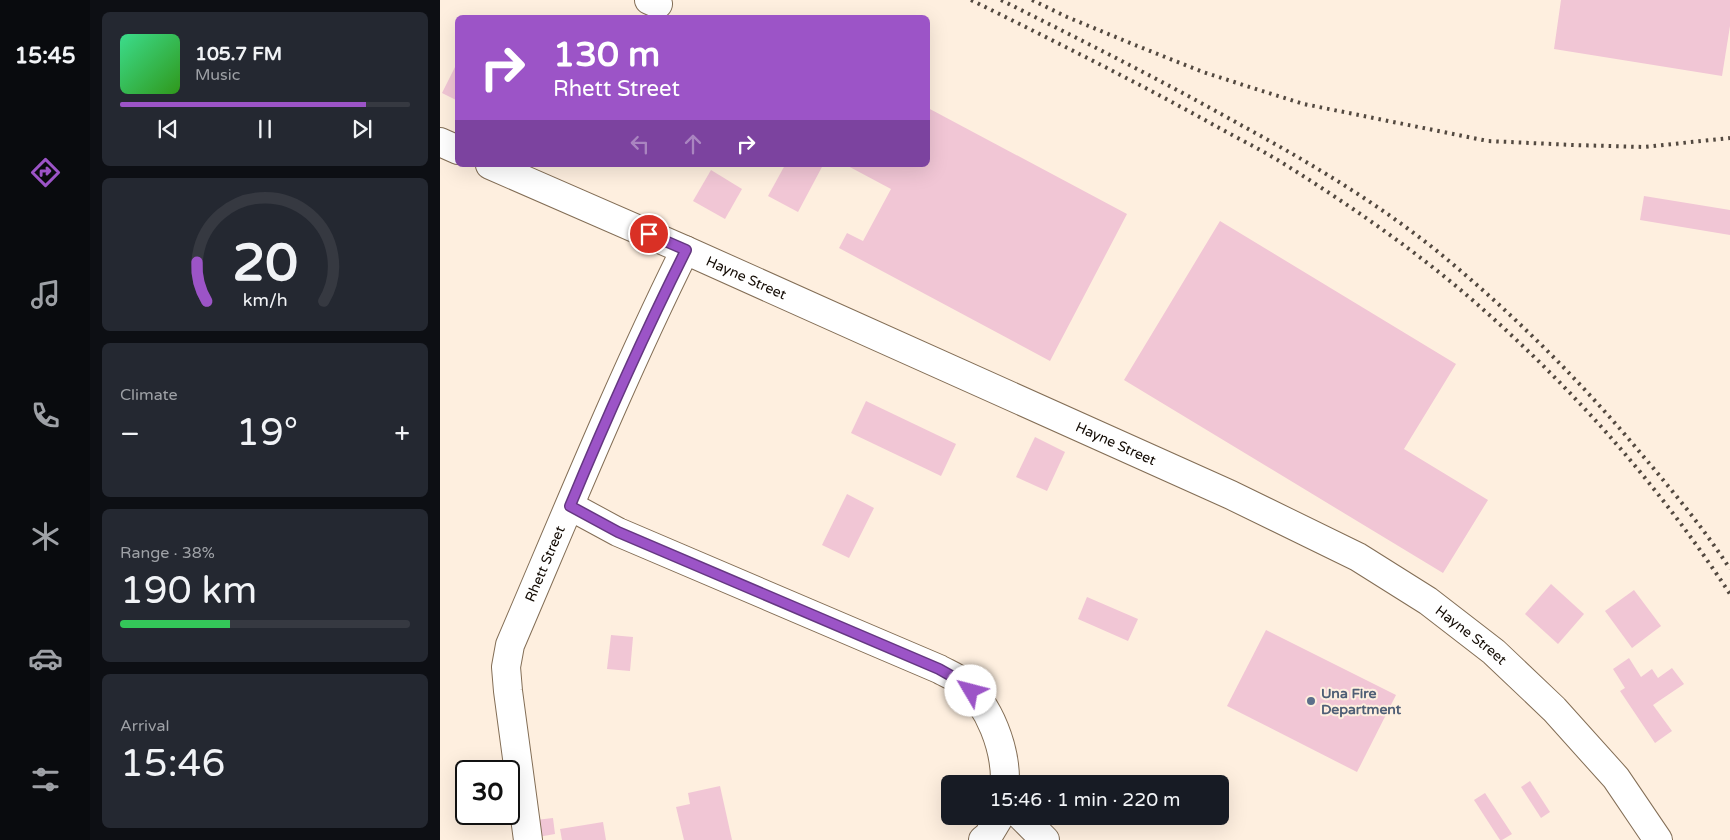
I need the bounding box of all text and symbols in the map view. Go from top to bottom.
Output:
text: 130 m [553,34,660,76]
icon: right [470,35,535,100]
text: 15:45 [15,43,75,69]
text: 105.7 FM [195,43,282,65]
text: Music [195,65,240,85]
text: Rhett Street [553,76,680,102]
icon: previous [154,115,182,143]
icon: pause [251,115,279,143]
icon: next [348,115,376,143]
icon: left [626,130,654,158]
icon: ahead [679,130,707,158]
icon: right [732,130,760,158]
icon: directions [28,155,63,190]
pin [628,213,670,255]
icon: arrive [635,220,663,248]
text: 20 [232,232,298,295]
street label: Hayne Street [704,252,790,303]
icon: music [28,277,63,312]
text: km/h [243,290,287,311]
text: Climate [120,385,178,405]
icon: phone [28,398,63,433]
text: 19° [236,410,298,456]
text: − [120,417,140,451]
text: + [394,417,410,451]
street label: Hayne Street [1073,418,1159,469]
icon: climate [28,519,63,554]
street label: Rhett Street [521,523,568,604]
text: Range · 38% [120,543,215,563]
text: 190 km [120,568,257,614]
street label: Hayne Street [1432,601,1511,669]
icon: car [28,641,63,676]
position arrow [944,664,996,716]
place label: Una Fire Department [1321,685,1402,718]
marker: Una Fire Department [1305,695,1317,707]
text: Arrival [120,716,169,736]
text: 15:46 [120,741,225,787]
speed limit sign: 30 [455,760,520,825]
icon: filters [28,762,63,797]
text: 15:46 · 1 min · 220 m [989,789,1181,811]

